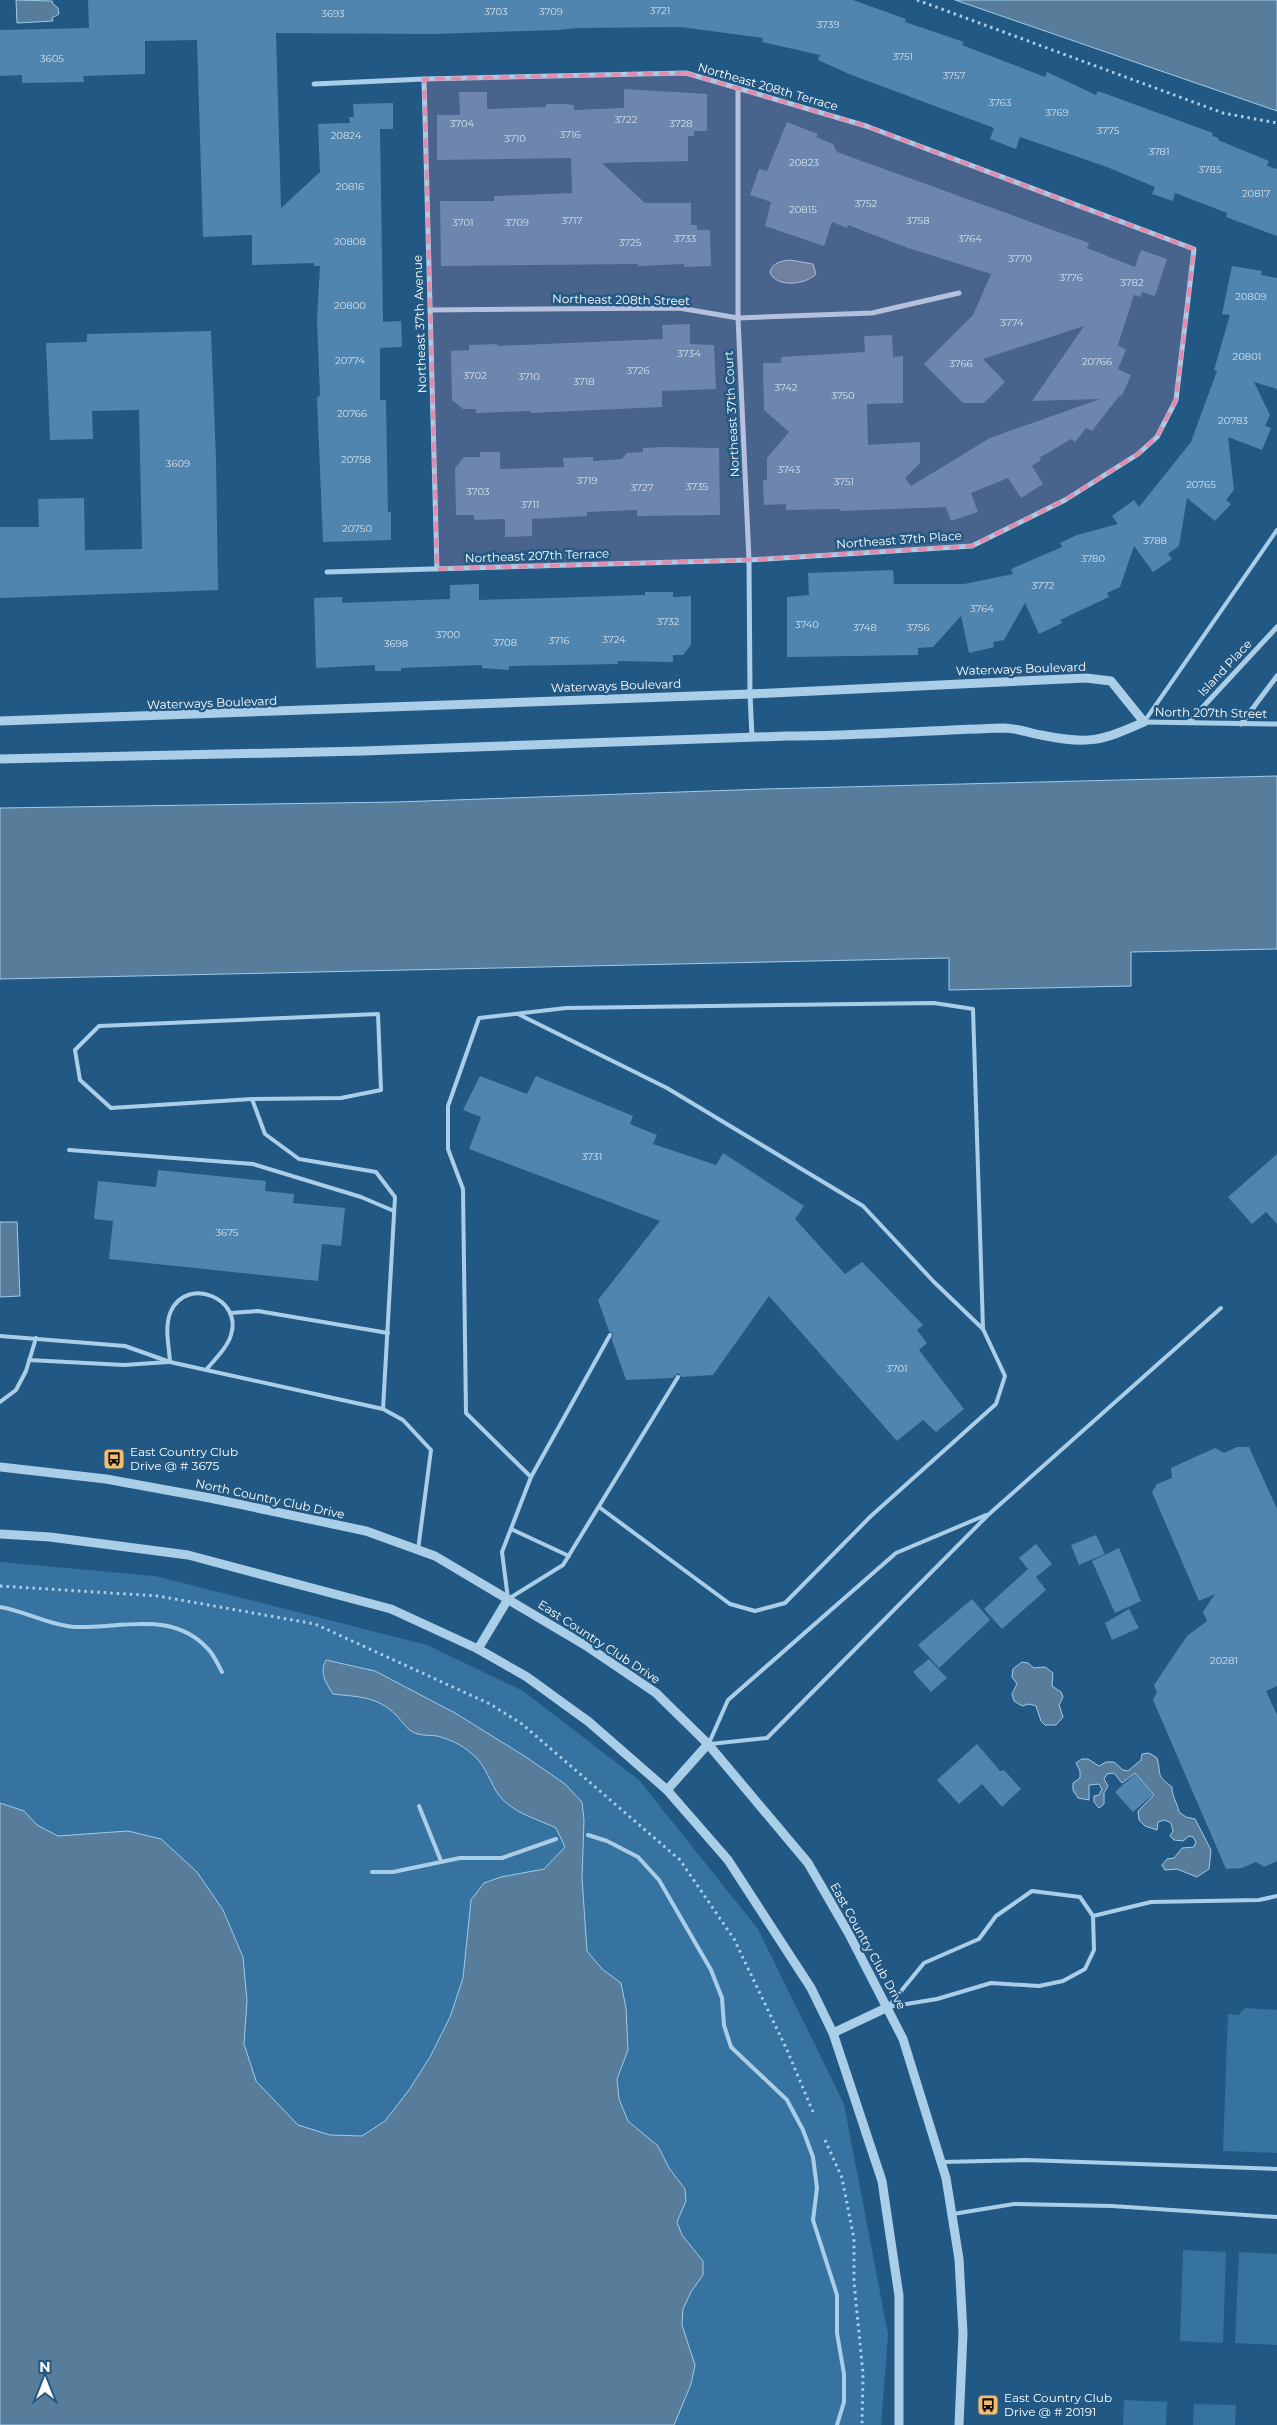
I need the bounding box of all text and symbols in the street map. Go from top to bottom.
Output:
house number: 3721 [650,4,670,17]
house number: 3703 [484,5,508,18]
house number: 3709 [539,5,563,18]
house number: 3693 [321,7,345,20]
house number: 3739 [816,18,840,31]
house number: 3751 [893,50,913,63]
house number: 3605 [40,52,64,65]
street label: Northeast 208th Terrace [696,59,840,114]
house number: 3757 [943,69,965,82]
house number: 3763 [989,96,1012,109]
house number: 3769 [1045,106,1069,119]
house number: 3722 [615,113,638,126]
house number: 3704 [450,117,475,130]
house number: 3728 [669,117,693,130]
house number: 3775 [1097,124,1120,137]
house number: 3716 [559,128,581,141]
house number: 20824 [331,129,362,142]
house number: 3710 [504,132,526,145]
house number: 3781 [1148,145,1170,158]
house number: 20823 [789,156,819,169]
house number: 3785 [1198,163,1222,176]
house number: 20816 [336,180,364,193]
house number: 20817 [1242,187,1270,200]
house number: 3752 [855,197,878,210]
house number: 20815 [789,203,817,216]
house number: 3717 [561,214,583,227]
house number: 3758 [906,214,930,227]
house number: 3701 [452,216,474,229]
house number: 3709 [505,216,529,229]
house number: 3733 [674,232,697,245]
house number: 3764 [958,232,982,245]
house number: 20808 [334,235,366,248]
house number: 3725 [619,236,642,249]
house number: 3770 [1008,252,1032,265]
street label: Northeast 37th Avenue [410,255,429,393]
house number: 3776 [1059,271,1083,284]
house number: 3782 [1120,276,1144,289]
house number: 20809 [1235,290,1267,303]
street label: Northeast 208th Street [552,291,690,308]
house number: 20800 [334,299,366,312]
house number: 3774 [1000,316,1024,329]
house number: 3734 [677,347,701,360]
street label: Northeast 37th Court [721,350,742,478]
house number: 20801 [1233,350,1261,363]
house number: 20774 [335,354,365,367]
house number: 20766 [1082,355,1112,368]
house number: 3766 [949,357,973,370]
house number: 3726 [626,364,650,377]
house number: 3702 [463,369,487,382]
house number: 3710 [518,370,540,383]
house number: 3718 [573,375,595,388]
house number: 3742 [774,381,798,394]
house number: 3750 [831,389,855,402]
house number: 20766 [337,407,367,420]
house number: 20783 [1218,414,1248,427]
house number: 20758 [341,453,371,466]
house number: 3609 [166,457,190,470]
house number: 3743 [778,463,801,476]
house number: 3719 [576,474,598,487]
house number: 3751 [834,475,854,488]
house number: 20765 [1186,478,1216,491]
house number: 3735 [686,480,709,493]
house number: 3727 [631,481,654,494]
house number: 3703 [466,485,490,498]
house number: 3711 [521,498,539,511]
house number: 20750 [342,522,372,535]
street label: Northeast 37th Place [836,528,962,551]
house number: 3788 [1143,534,1167,547]
street label: Northeast 207th Terrace [465,545,609,566]
house number: 3780 [1081,552,1105,565]
house number: 3772 [1032,579,1055,592]
house number: 3764 [970,602,994,615]
house number: 3732 [657,615,680,628]
house number: 3740 [795,618,819,631]
house number: 3748 [853,621,877,634]
house number: 3756 [907,621,929,634]
house number: 3700 [436,628,461,641]
house number: 3724 [602,633,626,646]
house number: 3716 [548,634,570,647]
house number: 3708 [493,636,517,649]
street label: Island Place [1195,636,1255,699]
house number: 3698 [384,637,408,650]
street label: Waterways Boulevard [956,659,1086,678]
street label: Waterways Boulevard [551,676,681,695]
street label: Waterways Boulevard [147,693,277,712]
street label: North 207th Street [1155,704,1267,721]
house number: 3731 [582,1150,602,1163]
house number: 3675 [215,1226,239,1239]
house number: 3701 [886,1362,908,1375]
place label: East Country Club Drive @ # 3675 [130,1444,238,1473]
bus stop icon: East Country Club Drive @ # 3675 [102,1447,126,1471]
street label: North Country Club Drive [194,1475,346,1522]
street label: East Country Club Drive [535,1596,663,1687]
house number: 20281 [1210,1654,1238,1667]
street label: East Country Club Drive [827,1880,910,2012]
north arrow [20,2355,70,2405]
text: N [39,2358,51,2376]
place label: East Country Club Drive @ # 20191 [1004,2390,1112,2419]
bus stop icon: East Country Club Drive @ # 20191 [976,2393,1000,2417]

